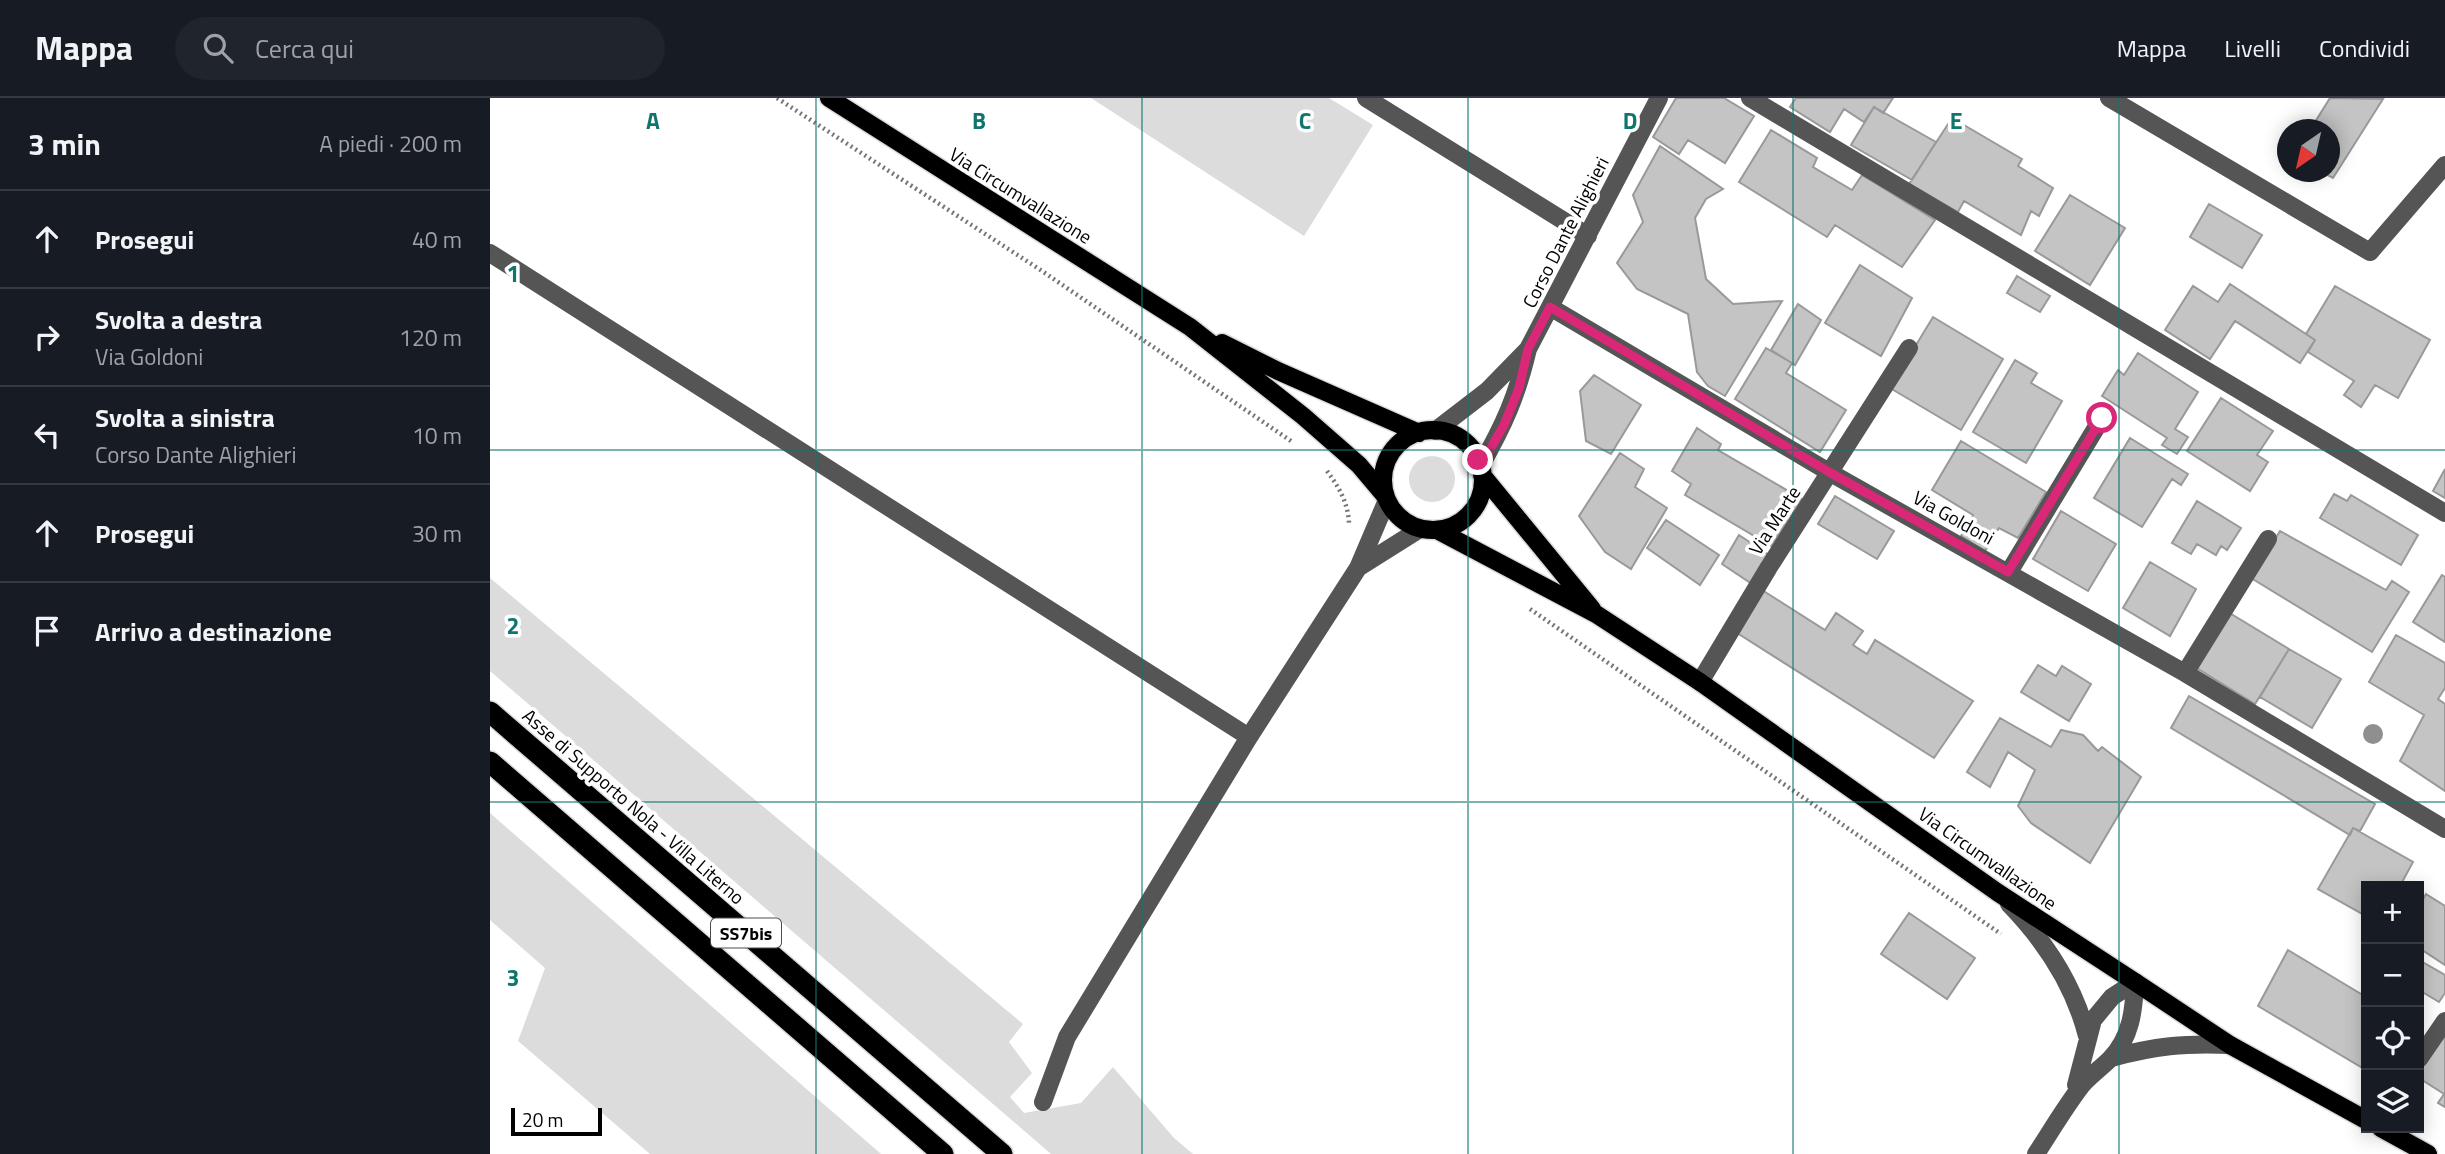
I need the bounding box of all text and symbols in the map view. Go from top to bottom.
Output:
search box [175,17,665,80]
text: Mappa [35,23,133,73]
icon: search [199,29,237,67]
text: Cerca qui [255,29,354,68]
text: Mappa [2117,30,2186,66]
text: Livelli [2224,30,2281,66]
text: Condividi [2319,30,2410,66]
text: A [646,103,660,138]
text: B [972,103,986,138]
text: C [1299,103,1311,138]
text: D [1623,103,1637,138]
text: E [1950,103,1962,138]
north arrow [2277,119,2340,182]
text: 3 min [28,121,101,167]
text: A piedi · 200 m [319,126,462,161]
street label: Via Circumvallazione [944,139,1098,251]
street label: Corso Dante Alighieri [1514,151,1616,313]
icon: ahead [28,220,66,258]
text: Prosegui [95,220,194,259]
text: 40 m [412,222,462,257]
text: 1 [507,256,519,291]
text: Svolta a destra [95,300,262,339]
icon: right [28,318,66,356]
text: 120 m [399,320,462,355]
text: Via Goldoni [95,339,203,374]
text: Svolta a sinistra [95,398,275,437]
route start [2086,402,2117,433]
icon: left [28,416,66,454]
text: 10 m [412,418,462,453]
text: Corso Dante Alighieri [95,437,297,472]
route end [1462,444,1493,475]
street label: Via Marte [1741,480,1807,560]
street label: Via Goldoni [1908,483,2000,551]
icon: ahead [28,514,66,552]
text: Prosegui [95,514,194,553]
text: 30 m [412,516,462,551]
text: 2 [507,608,519,643]
icon: arrive [28,612,66,650]
text: Arrivo a destinazione [95,612,332,651]
street label: Asse di Supporto Nola - Villa Literno [516,701,752,911]
street label: Via Circumvallazione [1913,799,2063,917]
map controls [2361,881,2424,1133]
button: + [2361,881,2424,944]
road number: SS7bis [711,918,781,948]
button: − [2361,944,2424,1007]
text: 3 [507,960,519,995]
button: locate [2361,1007,2424,1070]
button: layers [2361,1070,2424,1133]
scale bar [511,1105,602,1137]
text: 20 m [522,1105,563,1134]

